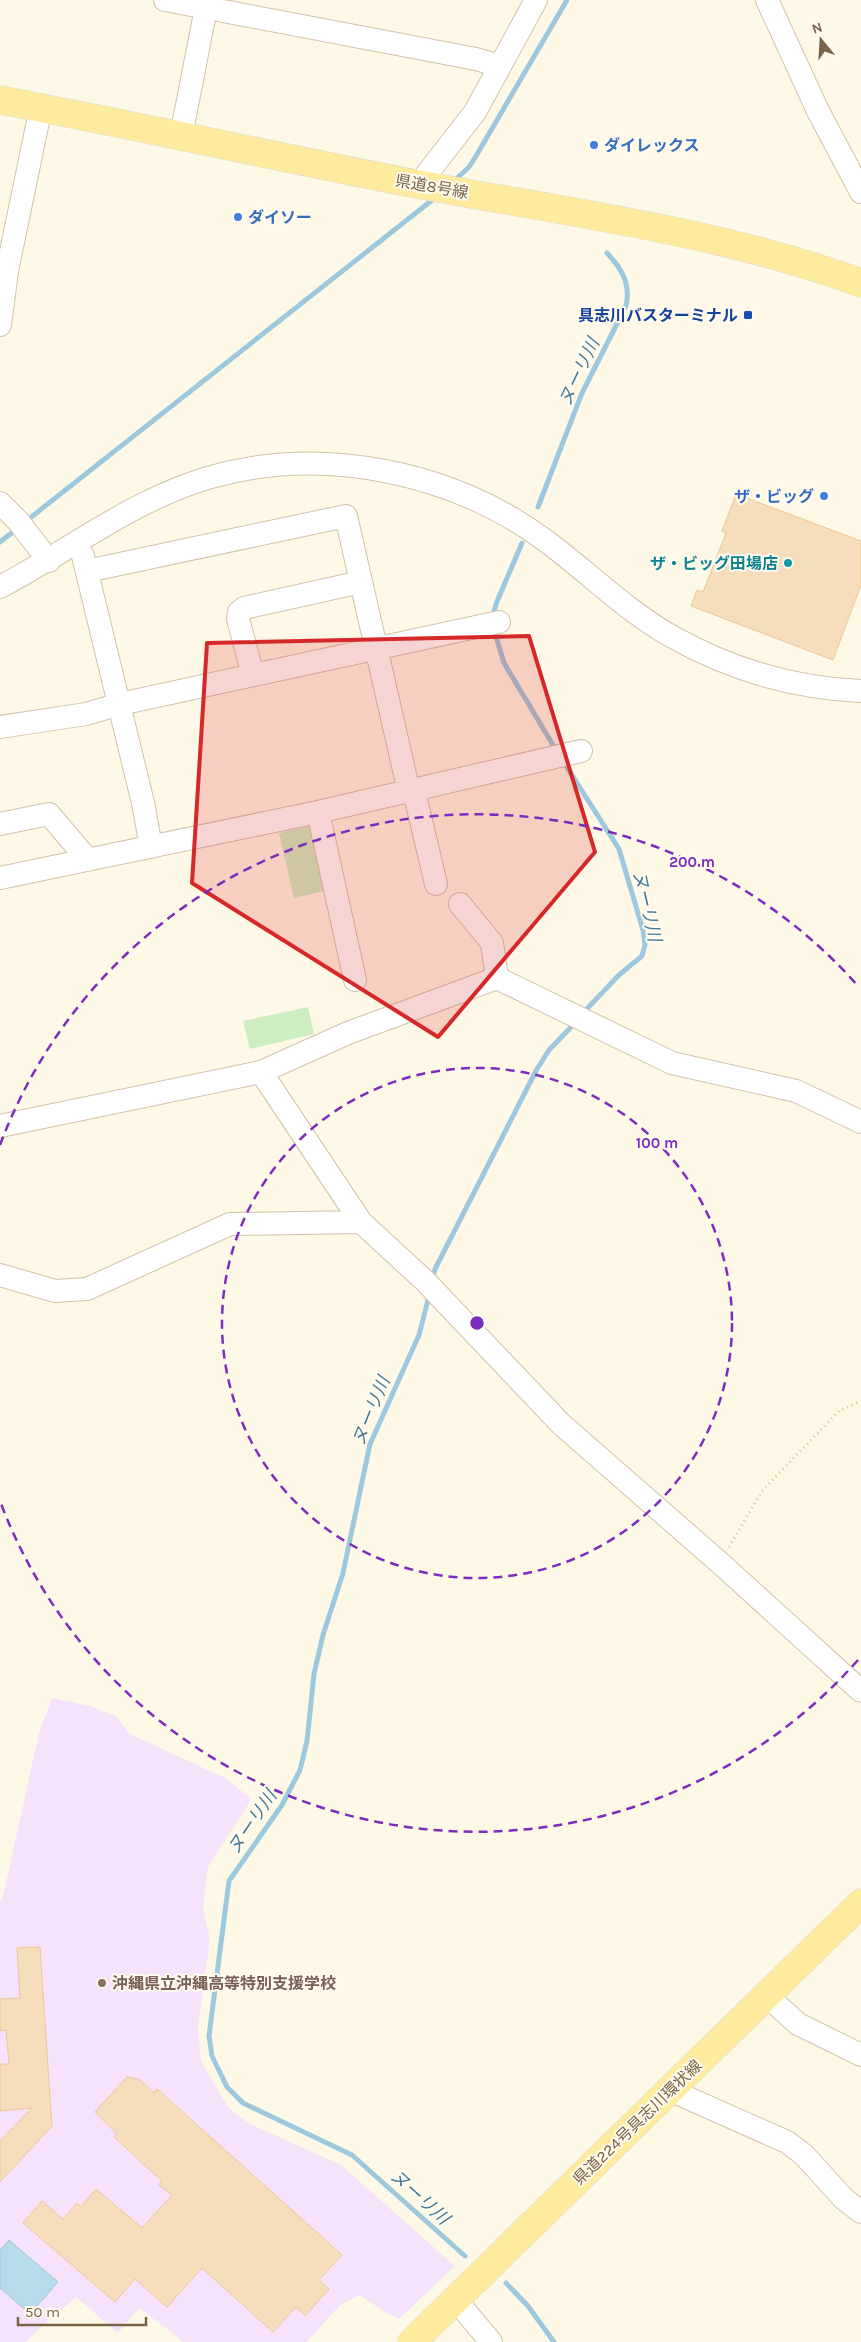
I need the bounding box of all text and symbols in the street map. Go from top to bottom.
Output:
north arrow [796,15,846,65]
text: N [810,18,825,38]
place label: ダイレックス [604,136,700,155]
marker: ダイレックス [588,139,600,151]
street label: 県道8号線 [394,171,470,202]
place label: ダイソー [248,208,312,227]
marker: ダイソー [232,211,244,223]
place label: 具志川バスターミナル [578,306,738,325]
marker: 具志川バスターミナル [742,309,754,321]
water label: ヌーリ川 [554,333,605,409]
place label: ザ・ビッグ [734,487,814,506]
marker: ザ・ビッグ [818,490,830,502]
place label: ザ・ビッグ田場店 [650,554,778,573]
marker: ザ・ビッグ田場店 [782,557,794,569]
text: 200 m [669,853,715,871]
water label: ヌーリ川 [628,868,666,946]
text: 100 m [636,1134,678,1152]
centre of rings [468,1314,486,1332]
water label: ヌーリ川 [347,1372,395,1448]
water label: ヌーリ川 [223,1784,282,1858]
place label: 沖縄県立沖縄高等特別支援学校 [112,1974,336,1993]
marker: 沖縄県立沖縄高等特別支援学校 [96,1977,108,1989]
street label: 県道224号具志川環状線 [569,2056,706,2189]
water label: ヌーリ川 [386,2165,456,2231]
scale bar [18,2294,145,2326]
text: 50 m [25,2303,60,2321]

